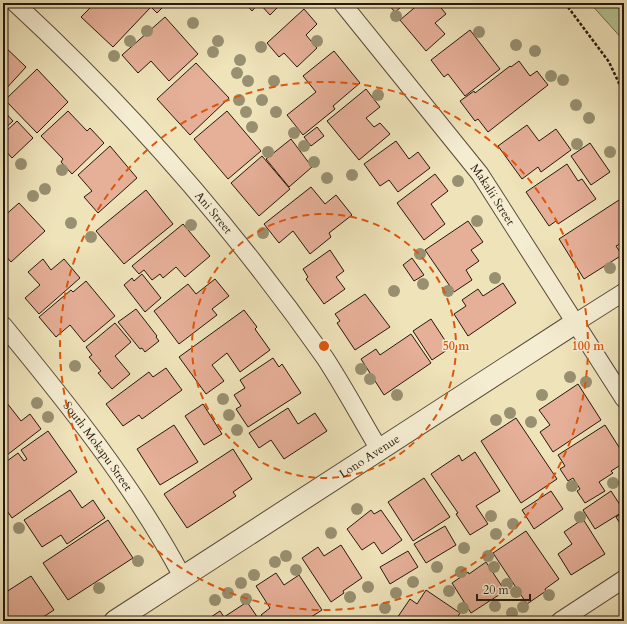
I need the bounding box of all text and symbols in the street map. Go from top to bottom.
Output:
street label: Makalii Street [467,161,519,228]
street label: Ani Street [191,188,236,237]
text: 50 m [443,338,470,354]
text: 100 m [572,338,605,354]
centre of rings [317,339,331,353]
street label: South Mokapu Street [60,398,136,494]
street label: Lono Avenue [336,431,403,482]
scale bar [477,576,530,602]
text: 20 m [483,582,510,598]

